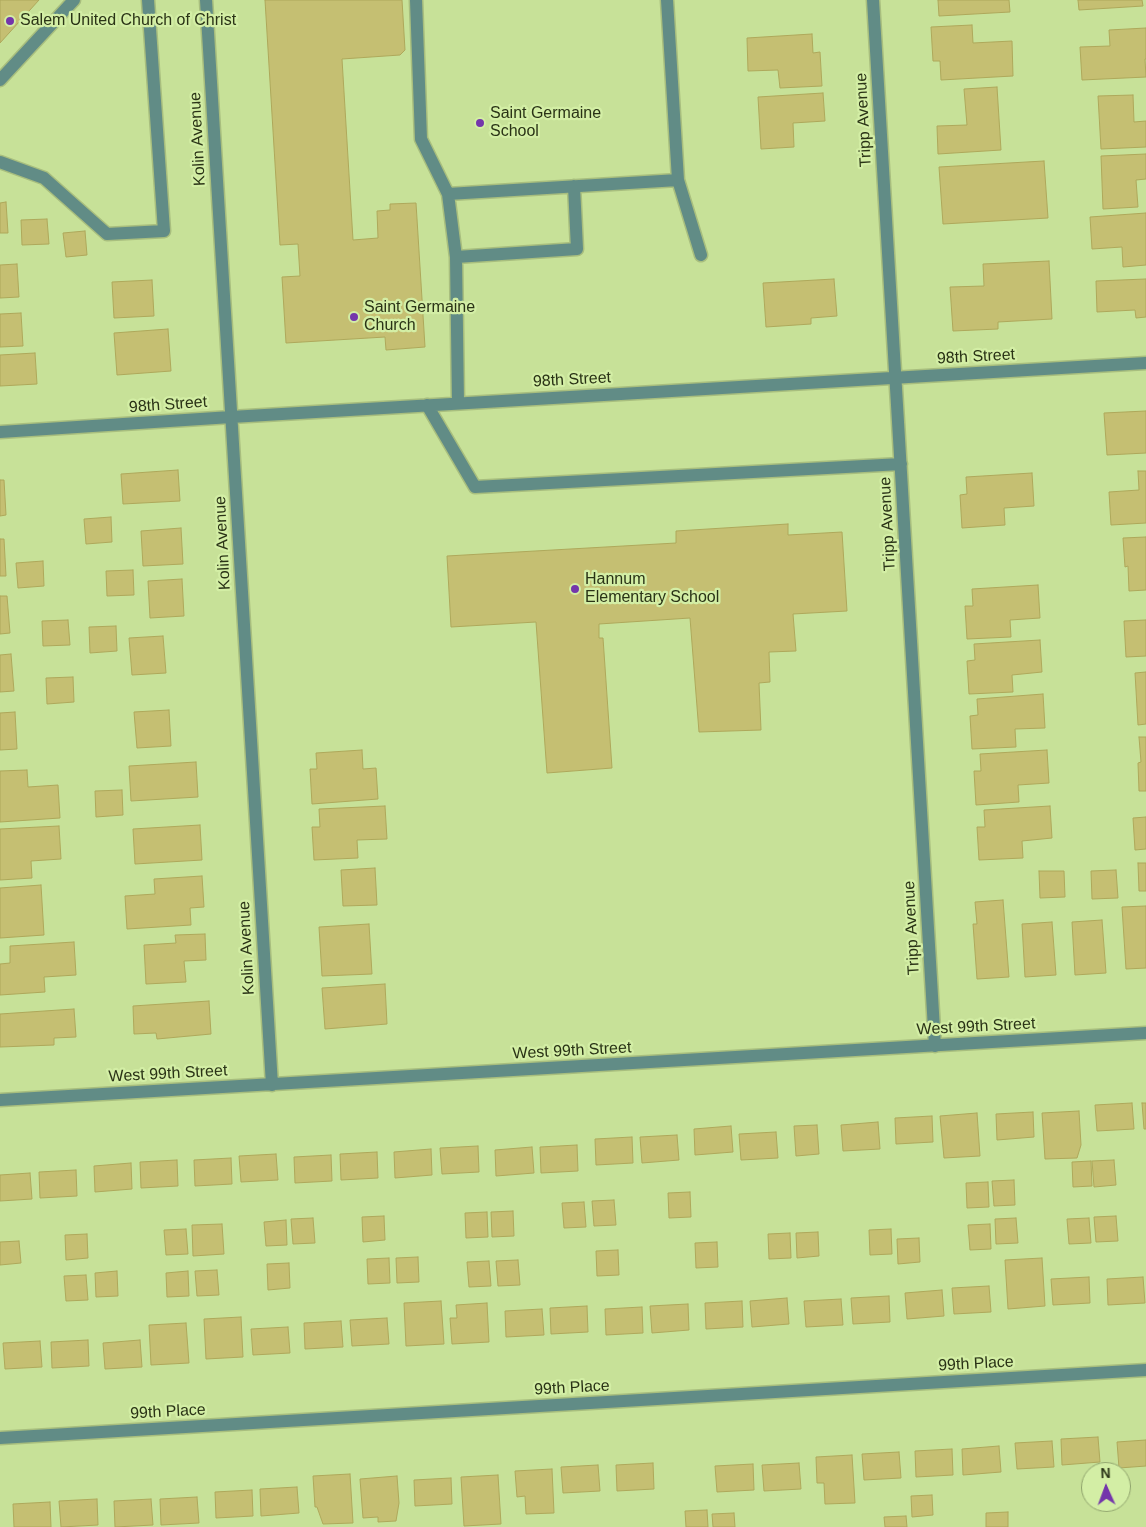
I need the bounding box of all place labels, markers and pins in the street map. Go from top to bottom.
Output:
place label: Salem United Church of Christ [20,11,236,31]
marker: Salem United Church of Christ [4,15,16,27]
place label: Saint Germaine School [490,104,601,142]
marker: Saint Germaine School [474,117,486,129]
place label: Saint Germaine Church [364,298,475,336]
marker: Saint Germaine Church [348,311,360,323]
place label: Hannum Elementary School [585,570,719,608]
marker: Hannum Elementary School [569,583,581,595]

